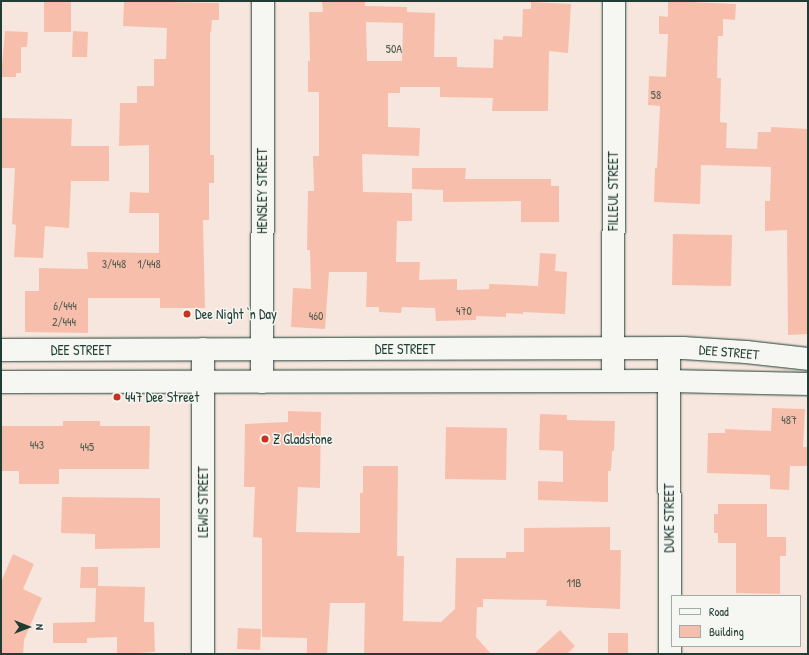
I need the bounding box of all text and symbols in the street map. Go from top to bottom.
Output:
house number: 50A [386,42,402,56]
house number: 58 [651,88,661,102]
street label: HENSLEY STREET [254,148,270,234]
street label: FILLEUL STREET [605,151,621,231]
house number: 3/448 [102,257,126,271]
house number: 1/448 [137,257,161,271]
house number: 6/444 [53,299,77,313]
house number: 470 [456,304,472,318]
place label: Dee Night ‘n Day [195,306,277,322]
marker: Dee Night ‘n Day [182,309,192,319]
house number: 460 [309,309,323,323]
house number: 2/444 [52,315,76,329]
street label: DEE STREET [375,341,435,357]
street label: DEE STREET [698,341,760,363]
street label: DEE STREET [51,342,111,358]
place label: 447 Dee Street [125,389,199,405]
marker: 447 Dee Street [112,392,122,402]
house number: 487 [781,413,797,427]
place label: Z Gladstone [273,431,332,447]
marker: Z Gladstone [260,434,270,444]
house number: 443 [30,438,44,452]
house number: 445 [80,440,94,454]
street label: LEWIS STREET [195,466,211,538]
street label: DUKE STREET [661,483,677,553]
house number: 11B [567,576,581,590]
legend [671,595,801,647]
text: Road [709,603,729,620]
north arrow [8,607,48,647]
text: Building [709,623,744,640]
text: N [33,624,47,630]

